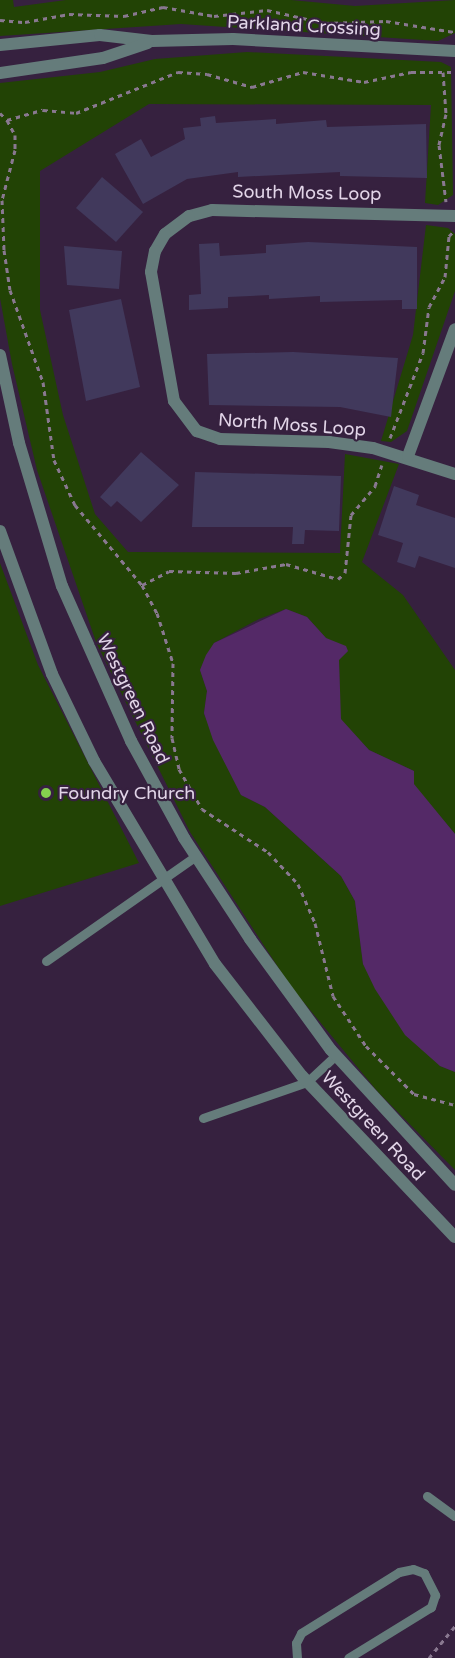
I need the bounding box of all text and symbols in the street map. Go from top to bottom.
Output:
street label: Parkland Crossing [227,11,381,41]
street label: South Moss Loop [232,181,382,205]
street label: North Moss Loop [217,409,367,441]
street label: Westgreen Road [92,630,174,768]
place label: Foundry Church [58,782,195,804]
marker: Foundry Church [39,786,53,800]
street label: Westgreen Road [317,1067,429,1185]

